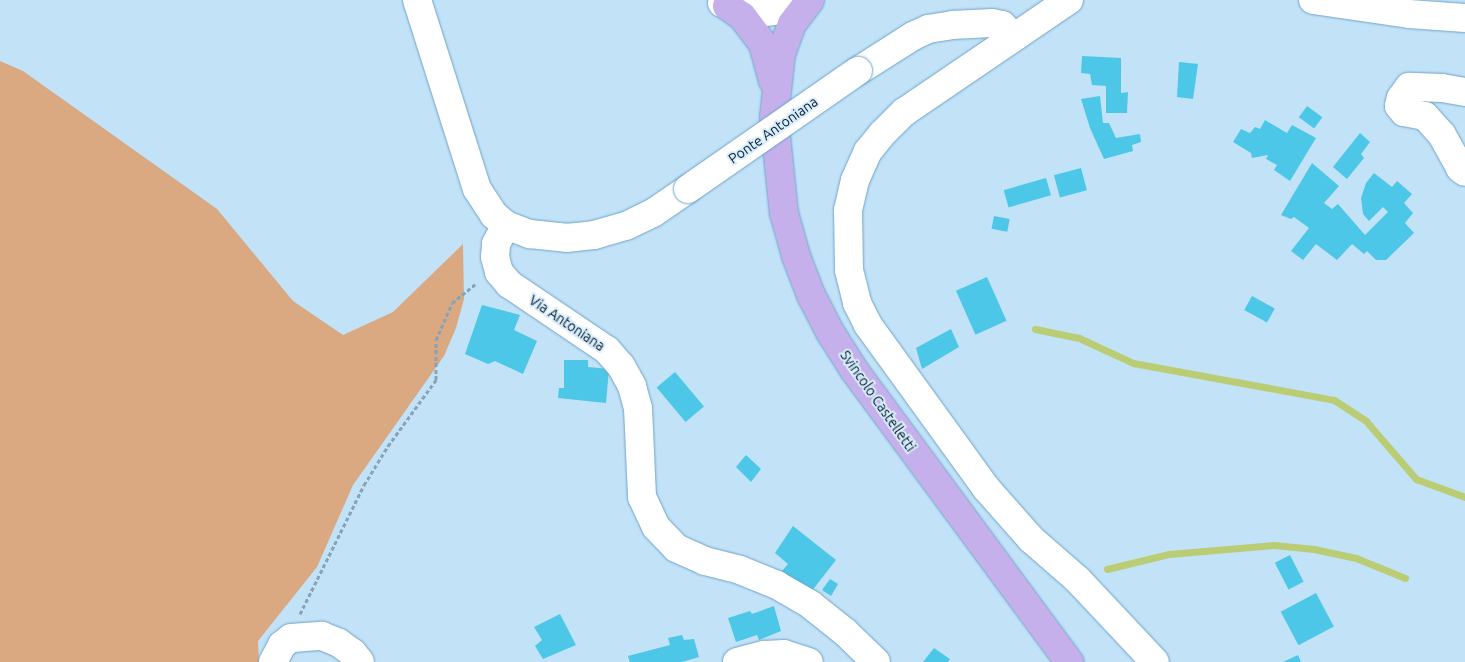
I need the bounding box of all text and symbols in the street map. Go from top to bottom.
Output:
street label: Ponte Antoniana [725,93,821,167]
street label: Via Antoniana [526,292,608,354]
street label: Svincolo Castelletti [837,347,919,455]

